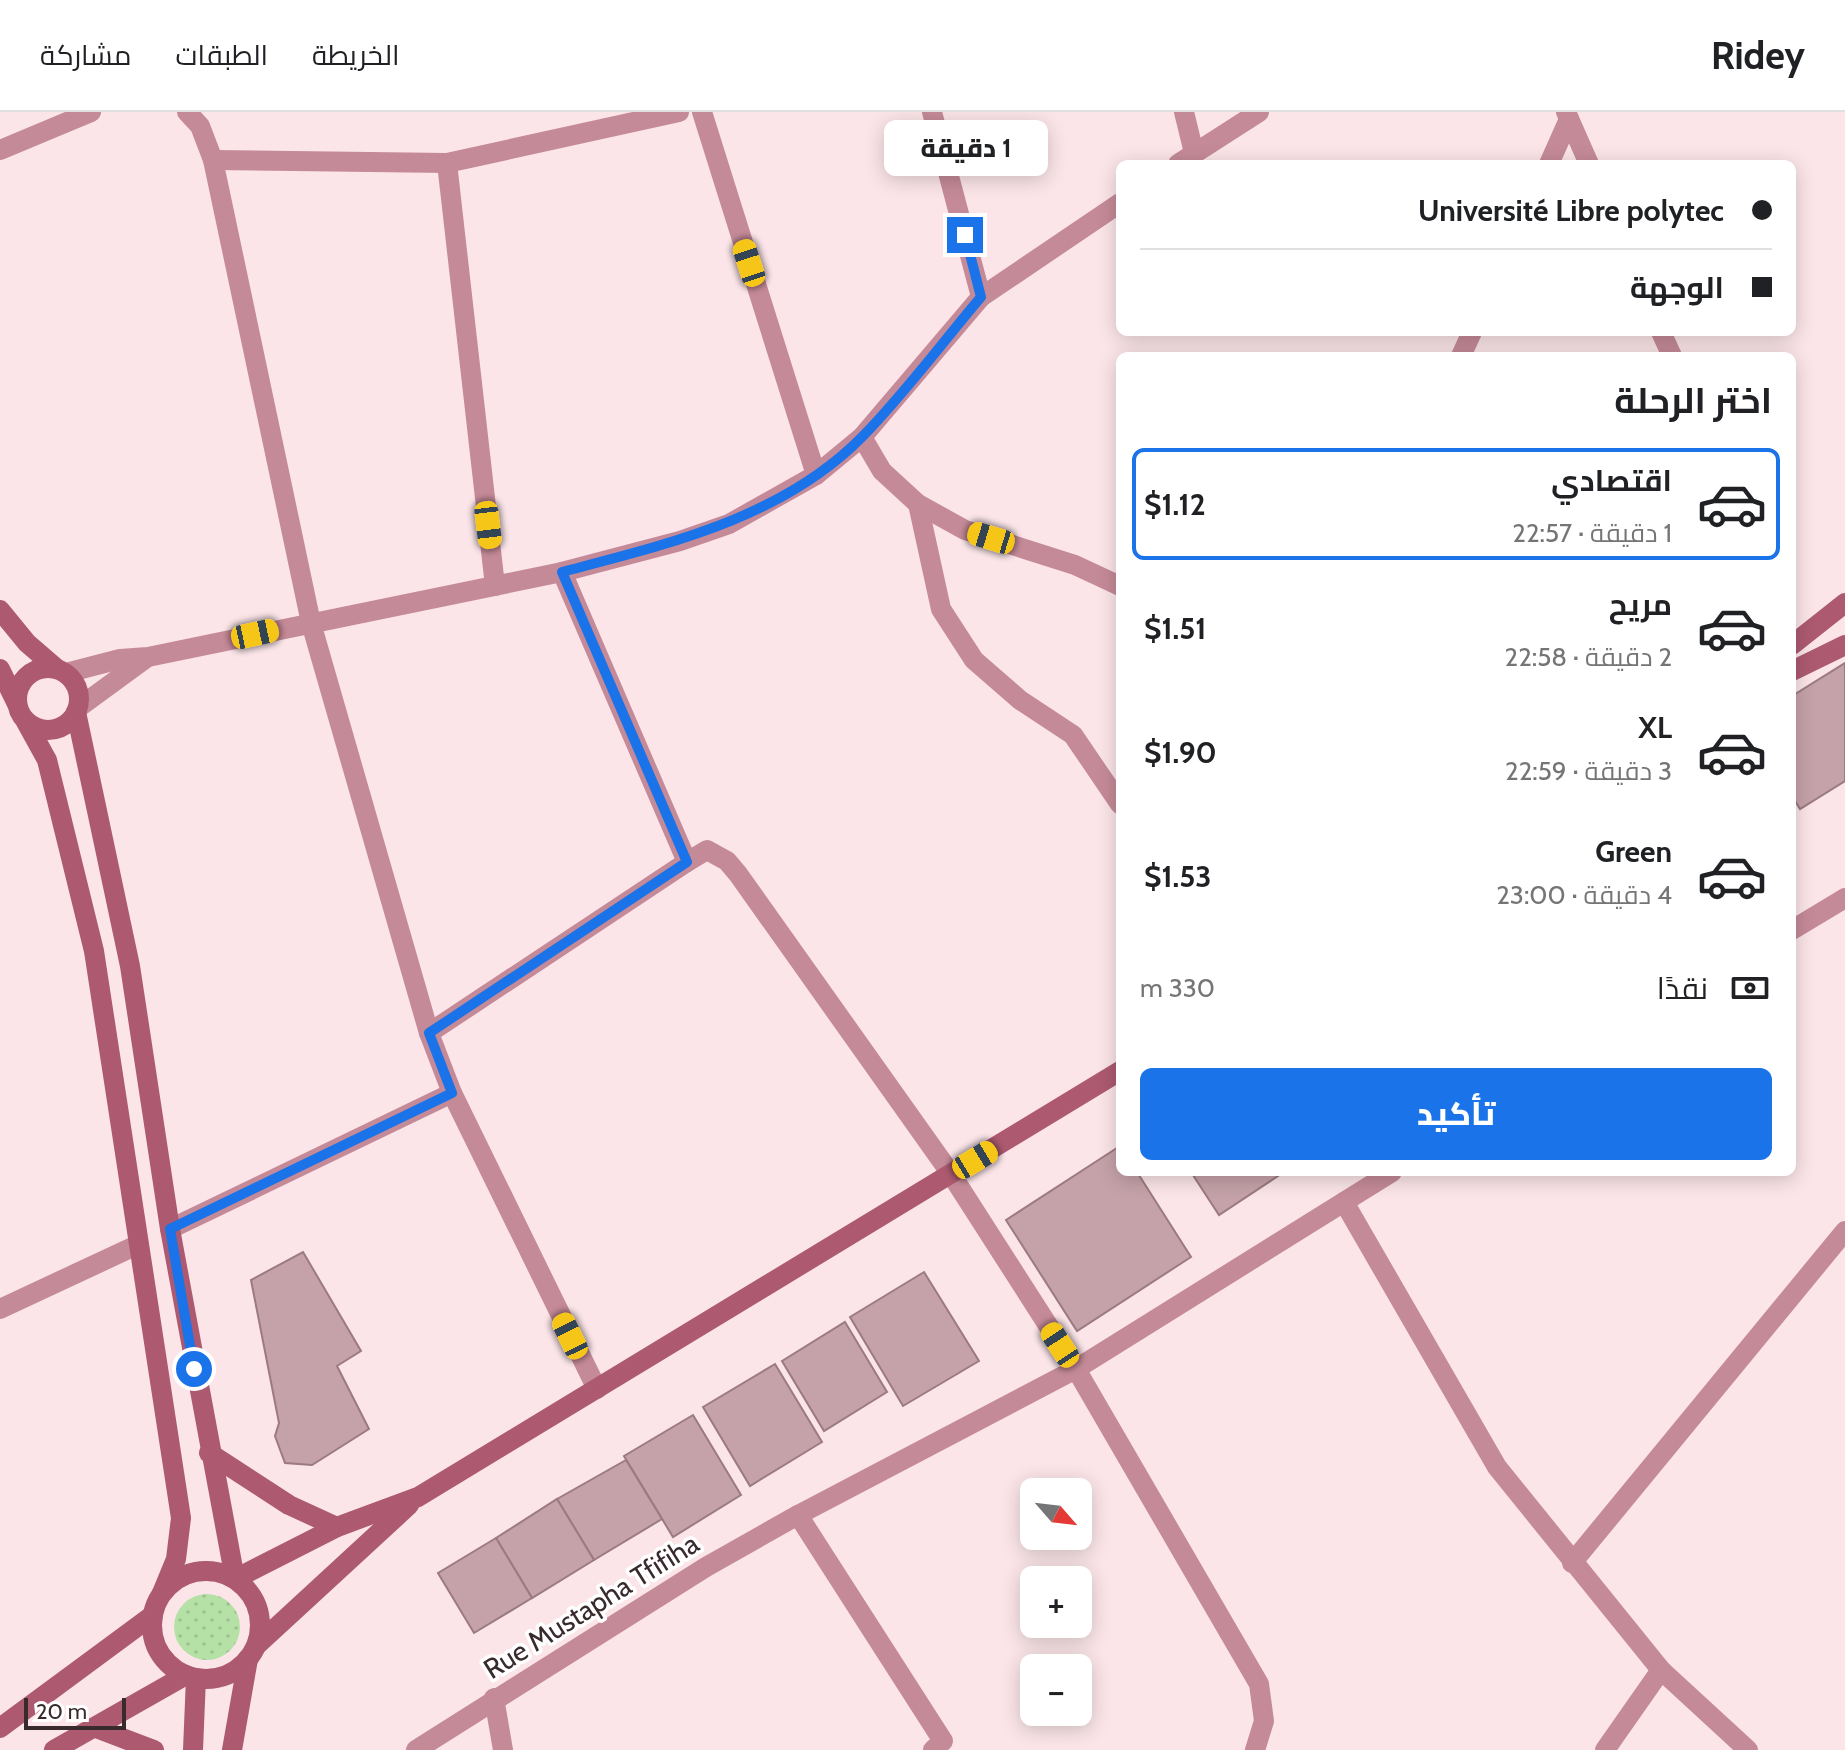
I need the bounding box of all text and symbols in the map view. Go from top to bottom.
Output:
text: Ridey [1711,32,1805,79]
text: مشاركة [40,38,131,72]
text: الطبقات [175,38,268,72]
text: الخريطة [312,38,399,72]
callout: 1 دقيقة [883,119,1047,175]
text: 1 دقيقة [921,132,1011,164]
text: Université Libre polytec [1418,192,1724,229]
route end [947,217,983,253]
car [730,236,768,290]
text: الوجهة [1630,269,1724,306]
text: اختر الرحلة [1614,378,1772,422]
text: اقتصادي [1551,462,1672,499]
icon: car [1696,468,1768,540]
text: $1.12 [1144,486,1206,523]
car [473,500,503,550]
text: 1 دقيقة · 22:57 [1512,517,1672,549]
car [965,520,1017,556]
text: مريح [1609,586,1672,623]
icon: car [1696,592,1768,664]
text: $1.51 [1144,610,1206,647]
car [229,617,281,651]
text: 2 دقيقة · 22:58 [1505,641,1672,673]
text: XL [1638,709,1672,746]
icon: car [1696,716,1768,788]
text: $1.90 [1144,734,1217,771]
text: 3 دقيقة · 22:59 [1505,755,1672,787]
text: Green [1595,833,1672,870]
icon: car [1696,840,1768,912]
text: $1.53 [1144,858,1211,895]
text: 4 دقيقة · 23:00 [1496,879,1672,911]
icon: cash [1728,966,1772,1010]
text: نقدًا [1657,970,1708,1007]
text: 330 m [1140,972,1215,1004]
button: تأكيد [1140,1068,1772,1160]
car [948,1137,1002,1183]
car [549,1309,591,1363]
car [1037,1318,1083,1372]
route start [176,1351,212,1387]
north arrow [1020,1478,1092,1550]
map controls [1020,1478,1092,1726]
street label: Rue Mustapha Tfifiha [477,1526,705,1686]
button: + [1020,1566,1092,1638]
button: − [1020,1654,1092,1726]
scale bar [24,1694,126,1730]
text: 20 m [36,1698,87,1725]

